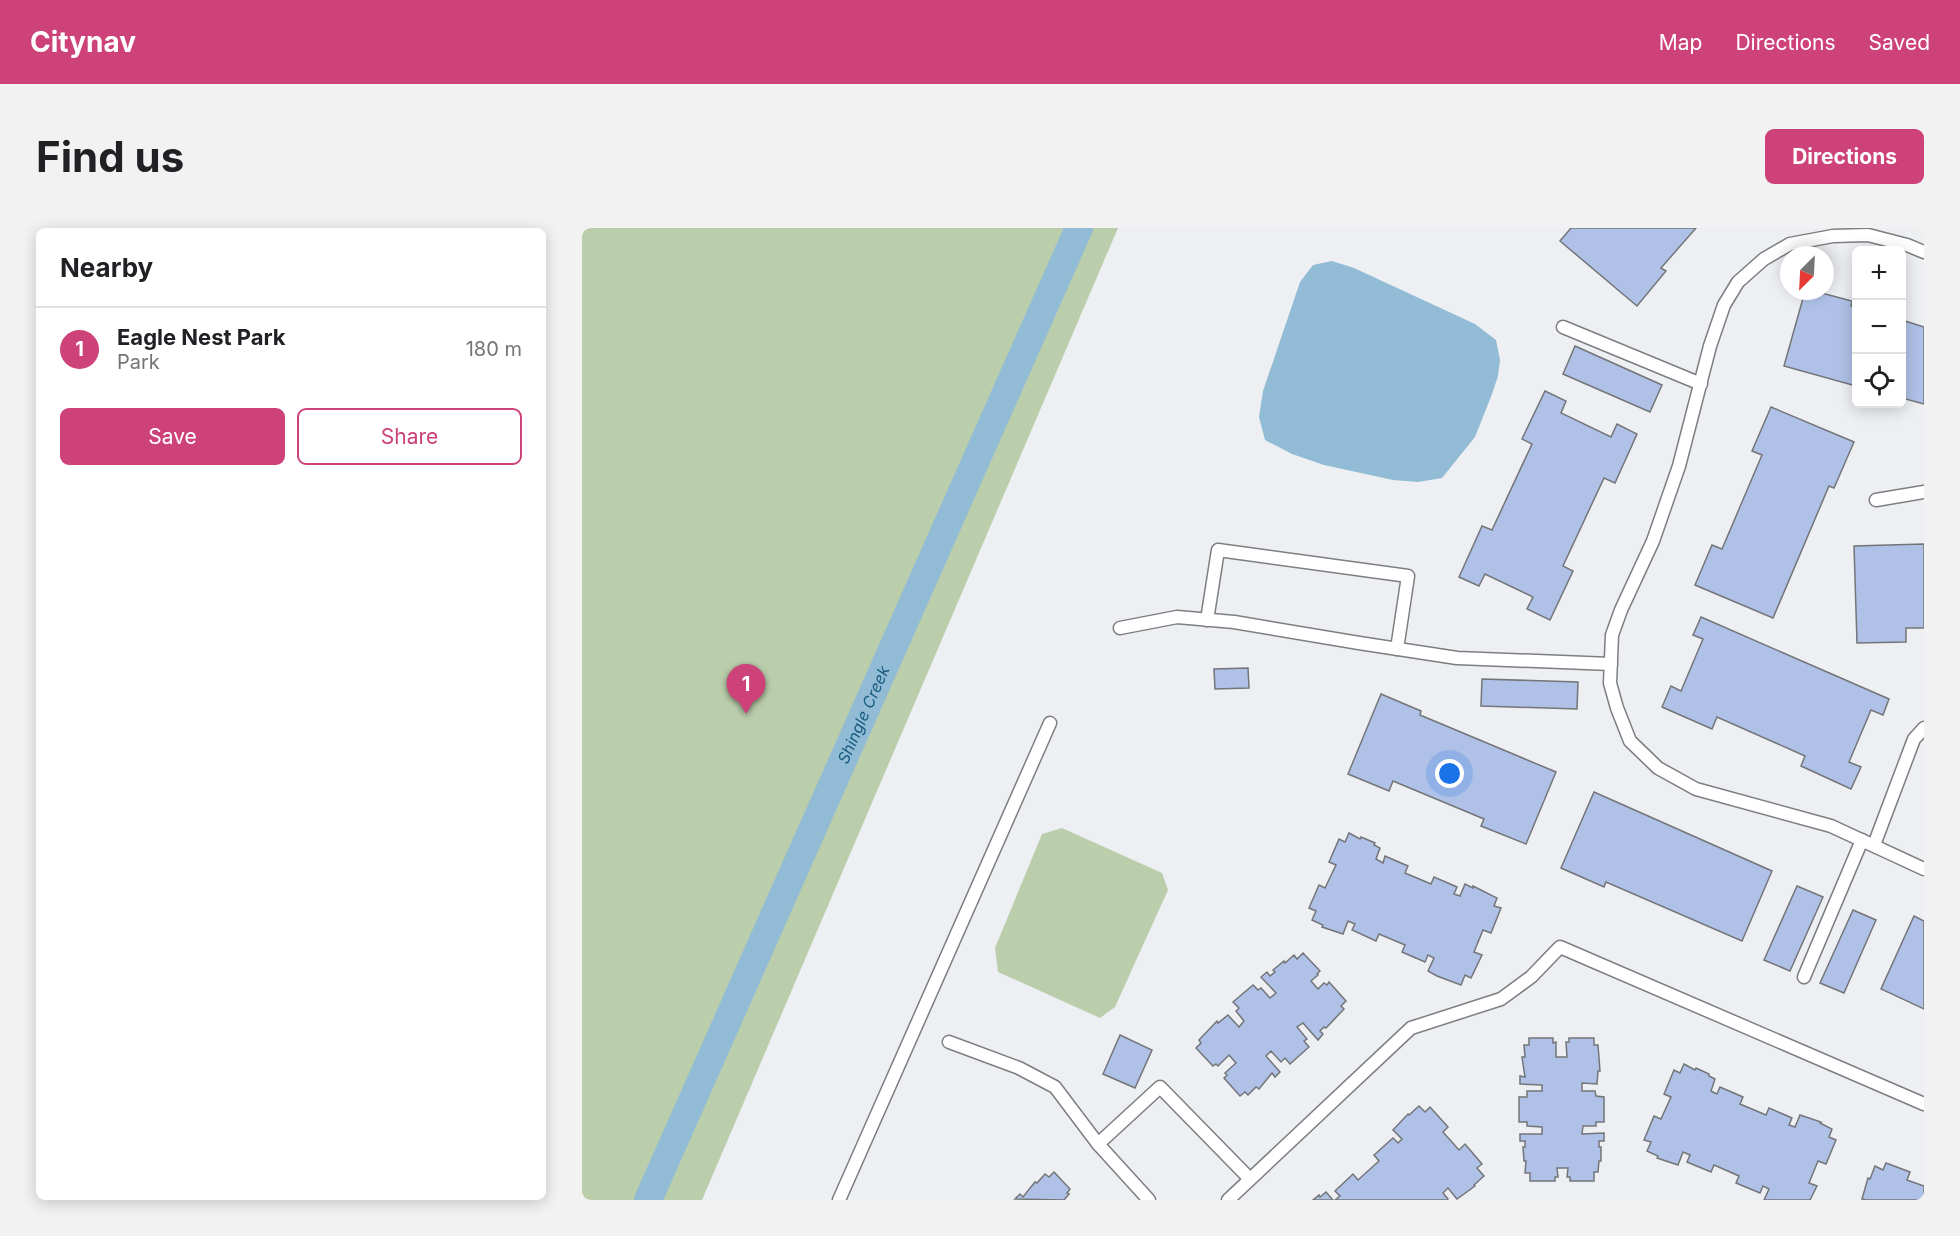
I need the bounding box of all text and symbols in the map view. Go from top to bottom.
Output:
text: Citynav [30,25,136,59]
text: Map [1659,30,1702,55]
text: Directions [1735,30,1836,55]
text: Saved [1869,30,1930,55]
button: Directions [1765,129,1924,184]
text: Find us [36,131,184,182]
north arrow [1780,246,1834,300]
map controls [1852,246,1906,408]
button: + [1852,246,1906,300]
text: Nearby [60,252,153,283]
button: − [1852,300,1906,354]
text: Eagle Nest Park [117,324,286,350]
text: 1 [75,337,84,361]
text: 180 m [466,337,522,361]
text: Park [117,350,160,374]
button: locate [1852,354,1906,408]
button: Save [60,408,285,465]
button: Share [297,408,522,465]
water label: Shingle Creek [833,662,894,767]
pin: 1 [726,664,766,714]
your location [1435,759,1464,788]

